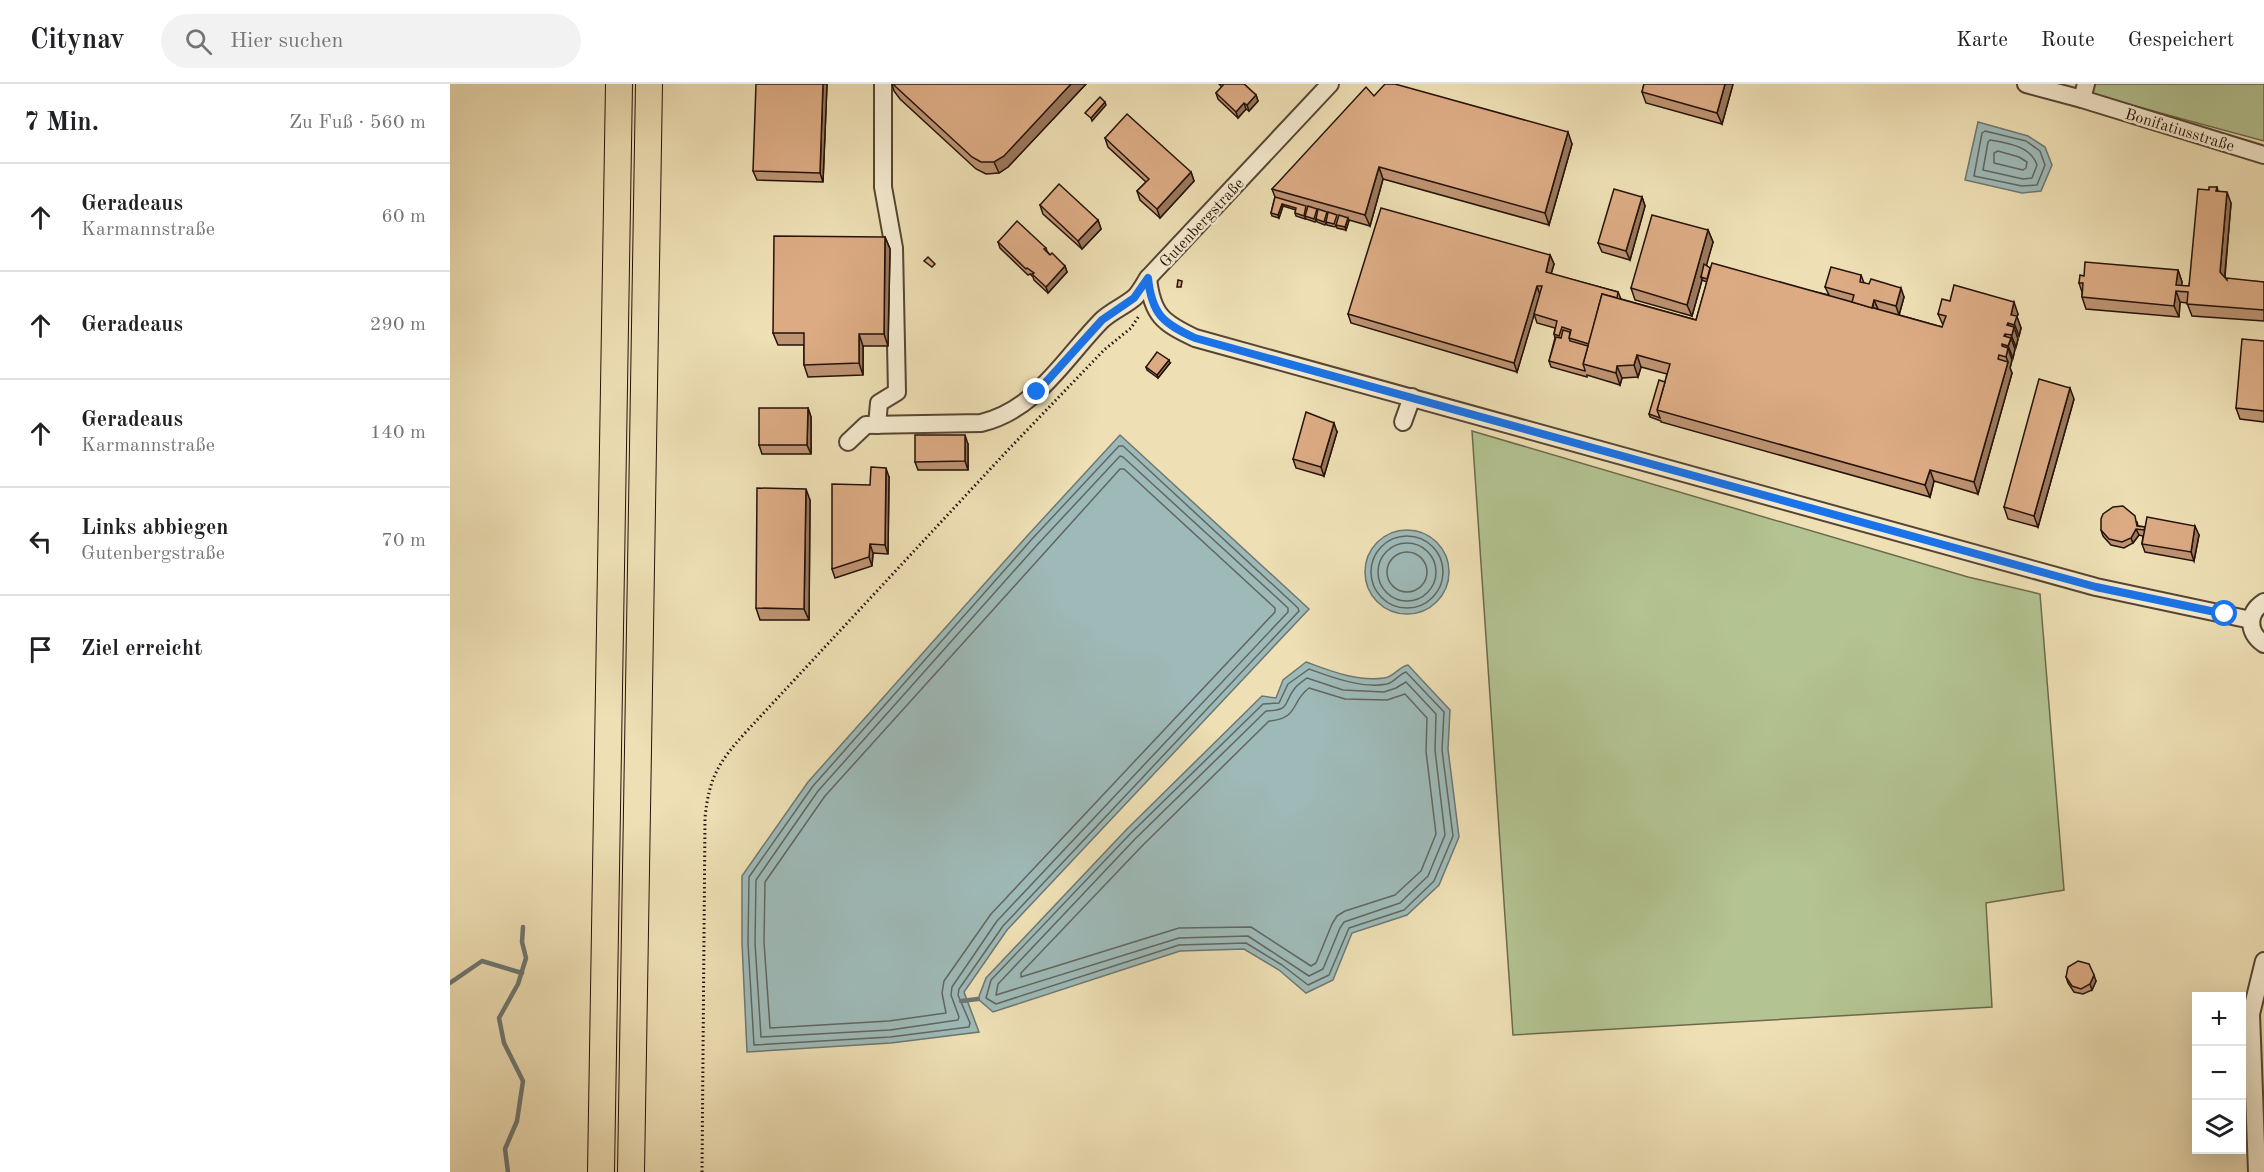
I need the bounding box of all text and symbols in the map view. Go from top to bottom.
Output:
search box [161,14,581,68]
icon: search [182,25,215,58]
text: Citynav [30,27,125,55]
text: Hier suchen [230,30,343,52]
text: Karte [1956,30,2008,51]
text: Route [2041,30,2095,51]
text: Gespeichert [2128,30,2234,51]
street label: Bonifatiusstraße [2123,107,2236,155]
text: 7 Min. [24,110,99,136]
text: Zu Fuß · 560 m [289,113,426,133]
street label: Gutenbergstraße [1157,176,1248,271]
text: Geradeaus [81,193,183,215]
icon: ahead [24,201,57,234]
text: 60 m [381,207,426,227]
text: Karmannstraße [81,220,215,240]
icon: ahead [24,309,57,342]
text: Geradeaus [81,314,183,336]
text: 290 m [370,315,426,335]
route end [1023,378,1049,404]
text: Geradeaus [81,409,183,431]
icon: ahead [24,417,57,450]
text: 140 m [370,423,426,443]
text: Karmannstraße [81,436,215,456]
text: Links abbiegen [81,517,229,539]
icon: left [24,525,57,558]
text: 70 m [381,531,426,551]
text: Gutenbergstraße [81,544,225,564]
route start [2211,600,2237,626]
icon: arrive [24,633,57,666]
text: Ziel erreicht [81,638,202,660]
map controls [2192,992,2246,1154]
button: + [2192,992,2246,1046]
button: − [2192,1046,2246,1100]
button: layers [2192,1100,2246,1154]

